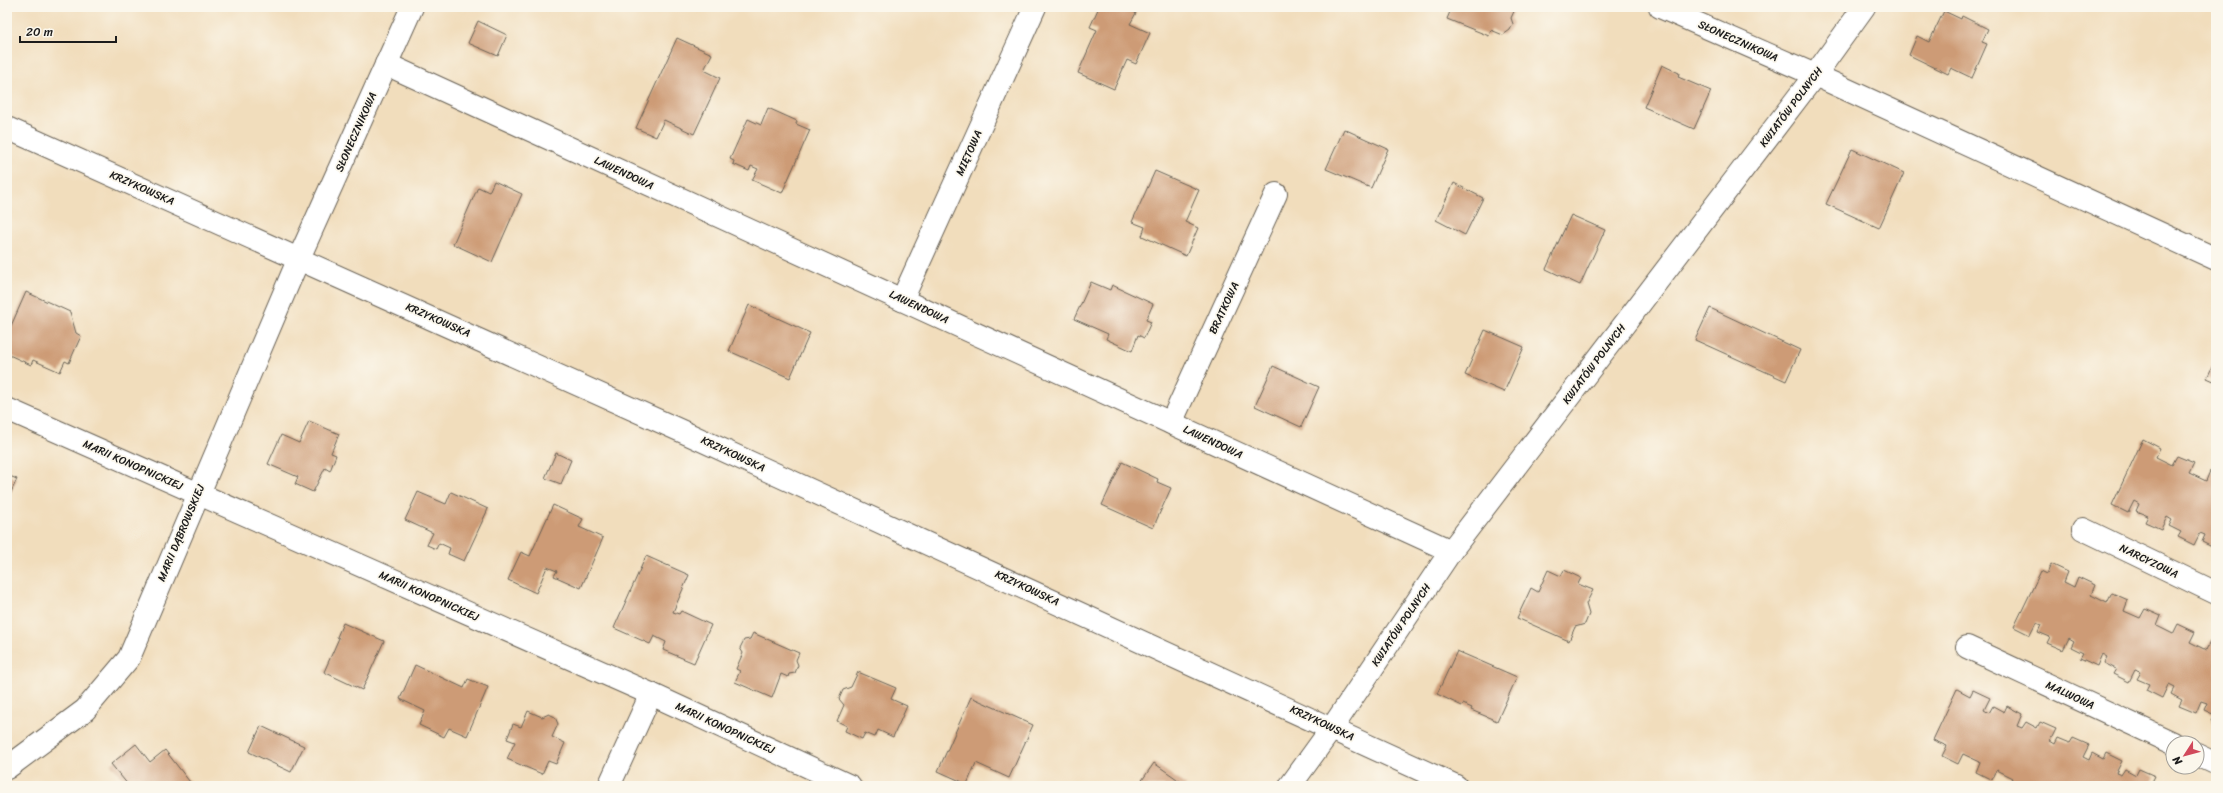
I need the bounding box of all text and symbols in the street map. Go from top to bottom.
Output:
street label: SŁONECZNIKOWA [1695,15,1781,67]
scale bar [20,18,116,44]
text: 20 m [26,21,53,43]
street label: KWIATÓW POLNYCH [1754,63,1828,151]
street label: SŁONECZNIKOWA [330,89,382,175]
street label: MIĘTOWA [950,127,988,179]
street label: LAWENDOWA [591,151,657,195]
street label: KRZYKOWSKA [107,165,177,211]
street label: BRATKOWA [1204,279,1244,337]
street label: LAWENDOWA [886,285,952,329]
street label: KRZYKOWSKA [403,297,473,343]
street label: KWIATÓW POLNYCH [1557,320,1631,408]
street label: LAWENDOWA [1180,420,1246,464]
street label: KRZYKOWSKA [698,431,768,477]
street label: MARII KONOPNICKIEJ [80,434,187,496]
street label: MARII DĄBROWSKIEJ [152,481,210,585]
street label: NARCYZOWA [2116,539,2182,583]
street label: MARII KONOPNICKIEJ [376,565,483,627]
street label: KRZYKOWSKA [992,565,1062,611]
street label: KWIATÓW POLNYCH [1366,579,1436,670]
street label: MALWOWA [2042,675,2098,715]
street label: MARII KONOPNICKIEJ [672,697,779,760]
street label: KRZYKOWSKA [1287,700,1357,746]
north arrow [2165,735,2205,775]
text: N [2167,752,2188,770]

